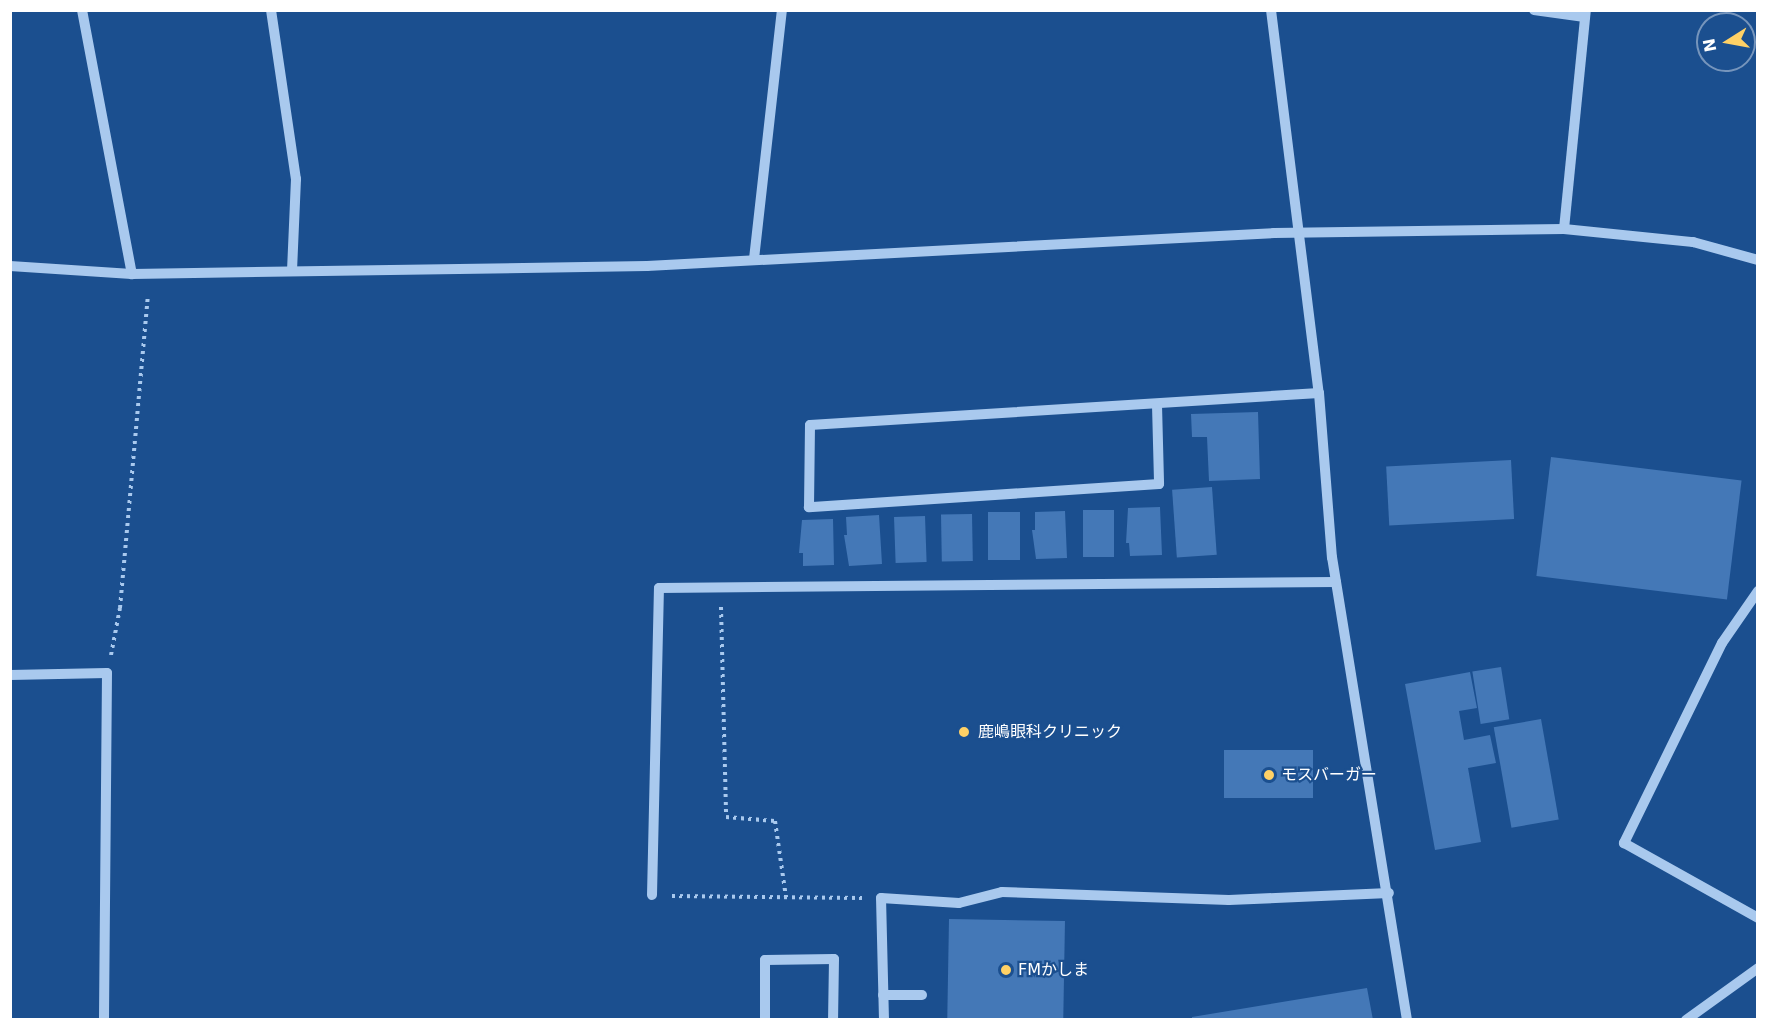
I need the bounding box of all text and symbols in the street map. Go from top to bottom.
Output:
north arrow [1696,12,1756,72]
text: N [1699,37,1720,54]
place label: 鹿嶋眼科クリニック [978,722,1122,742]
marker: 鹿嶋眼科クリニック [955,723,973,741]
place label: モスバーガー [1281,765,1377,785]
marker: モスバーガー [1262,768,1276,782]
place label: FMかしま [1018,960,1089,980]
marker: FMかしま [999,963,1013,977]

